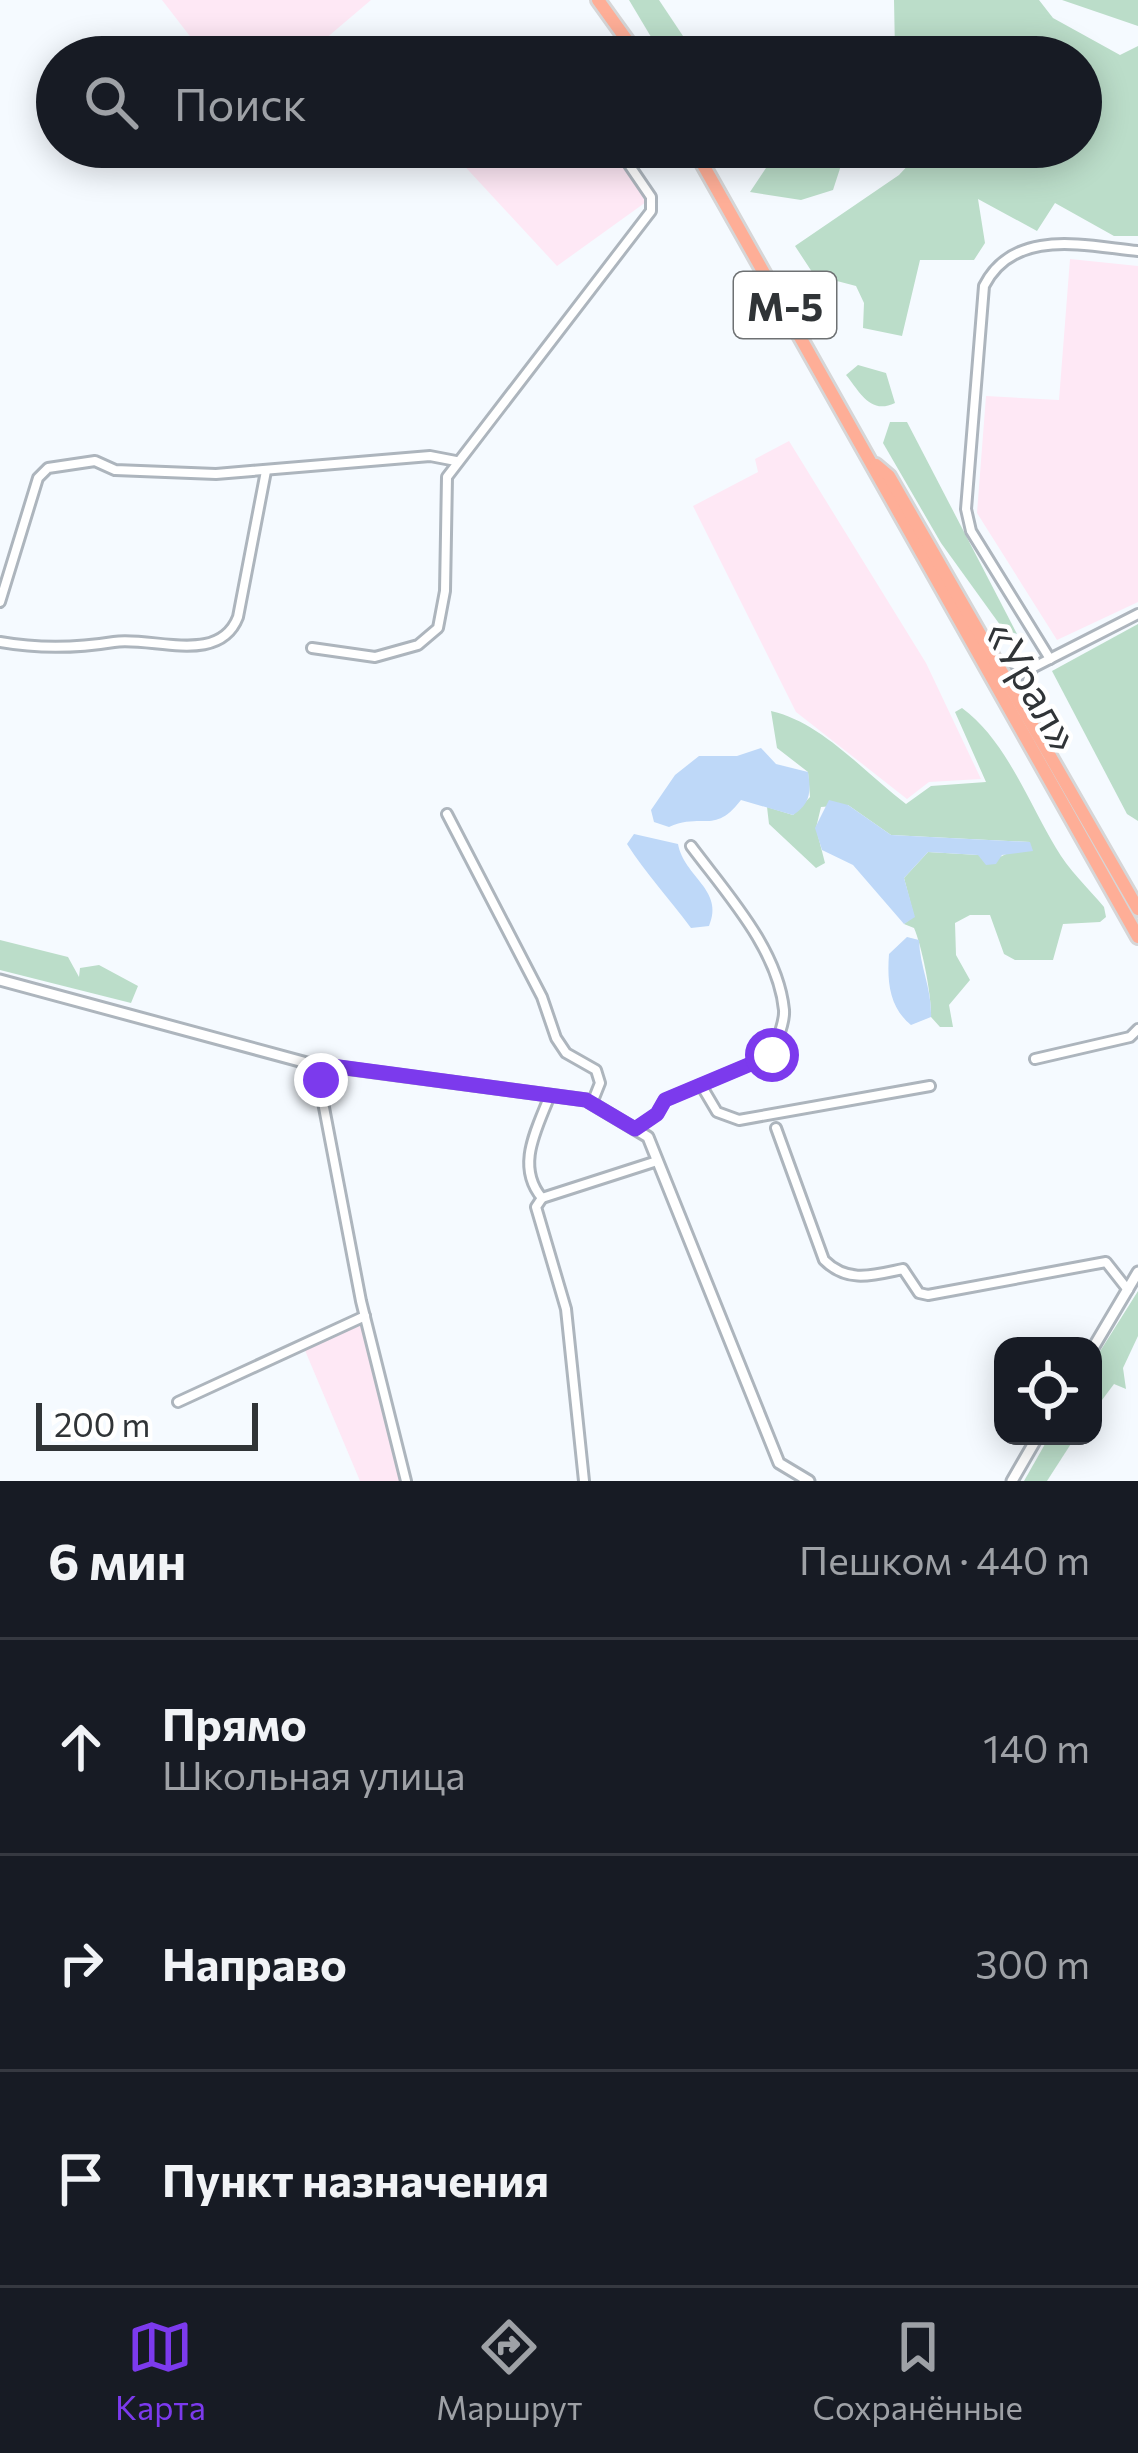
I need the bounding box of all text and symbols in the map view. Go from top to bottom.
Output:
search box [36,36,1102,168]
icon: search [78,69,144,135]
text: Поиск [174,75,307,130]
road number: М-5 [734,272,836,338]
street label: «Урал» [976,610,1092,760]
route start [745,1028,799,1082]
route end [294,1053,348,1107]
map controls [994,1337,1102,1445]
button: locate [994,1337,1102,1445]
scale bar [36,1397,258,1450]
text: 200 m [54,1403,150,1444]
text: 6 мин [48,1528,186,1591]
text: Пешком · 440 m [799,1535,1090,1583]
text: Прямо [162,1695,307,1750]
icon: ahead [48,1714,114,1780]
text: 140 m [983,1723,1090,1771]
text: Школьная улица [162,1750,465,1798]
icon: right [48,1930,114,1996]
text: Направо [162,1935,347,1990]
text: 300 m [975,1939,1090,1987]
icon: arrive [48,2146,114,2212]
text: Пункт назначения [162,2151,549,2206]
tab: Карта [115,2314,206,2427]
tab: Маршрут [436,2314,582,2427]
tab: Сохранённые [812,2314,1023,2427]

